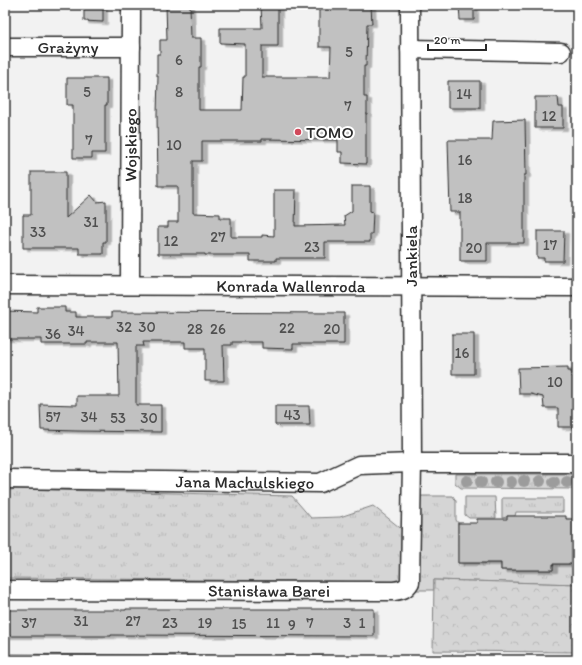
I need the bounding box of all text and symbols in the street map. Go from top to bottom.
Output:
scale bar [428,26,486,52]
text: 20 m [434,33,461,47]
street label: Grażyny [38,37,98,57]
house number: 5 [345,43,353,61]
house number: 6 [175,51,183,69]
house number: 5 [83,83,91,101]
house number: 8 [175,83,183,101]
house number: 14 [456,85,472,103]
house number: 7 [344,97,352,115]
house number: 12 [542,107,557,125]
street label: Wojskiego [120,108,141,182]
place label: TOMO [306,122,354,142]
marker: TOMO [293,127,303,137]
house number: 7 [85,131,93,149]
house number: 10 [166,136,182,154]
house number: 16 [458,151,473,169]
house number: 18 [457,189,473,207]
house number: 31 [83,213,99,231]
house number: 33 [30,223,46,241]
street label: Jankiela [401,225,421,287]
house number: 27 [210,228,226,246]
house number: 12 [164,232,179,250]
house number: 17 [543,236,558,254]
house number: 23 [304,238,320,256]
house number: 20 [465,239,483,257]
street label: Konrada Wallenroda [216,276,366,296]
house number: 32 [116,318,132,336]
house number: 30 [138,318,156,336]
house number: 22 [279,319,295,337]
house number: 28 [187,320,203,338]
house number: 26 [210,320,226,338]
house number: 20 [323,320,341,338]
house number: 34 [67,322,85,340]
house number: 36 [45,325,61,343]
house number: 16 [455,344,470,362]
house number: 10 [547,373,563,391]
house number: 43 [283,406,301,424]
house number: 57 [45,408,61,426]
house number: 34 [80,408,98,426]
house number: 53 [110,409,126,427]
house number: 30 [140,409,158,427]
street label: Jana Machulskiego [176,471,314,493]
street label: Stanisława Barei [208,581,330,601]
house number: 31 [73,612,89,630]
house number: 27 [125,612,141,630]
house number: 37 [21,614,37,632]
house number: 23 [162,614,178,632]
house number: 19 [198,614,213,632]
house number: 11 [266,614,280,632]
house number: 7 [306,614,314,632]
house number: 3 [343,614,351,632]
house number: 1 [359,614,366,632]
house number: 15 [232,615,247,633]
house number: 9 [288,616,296,634]

